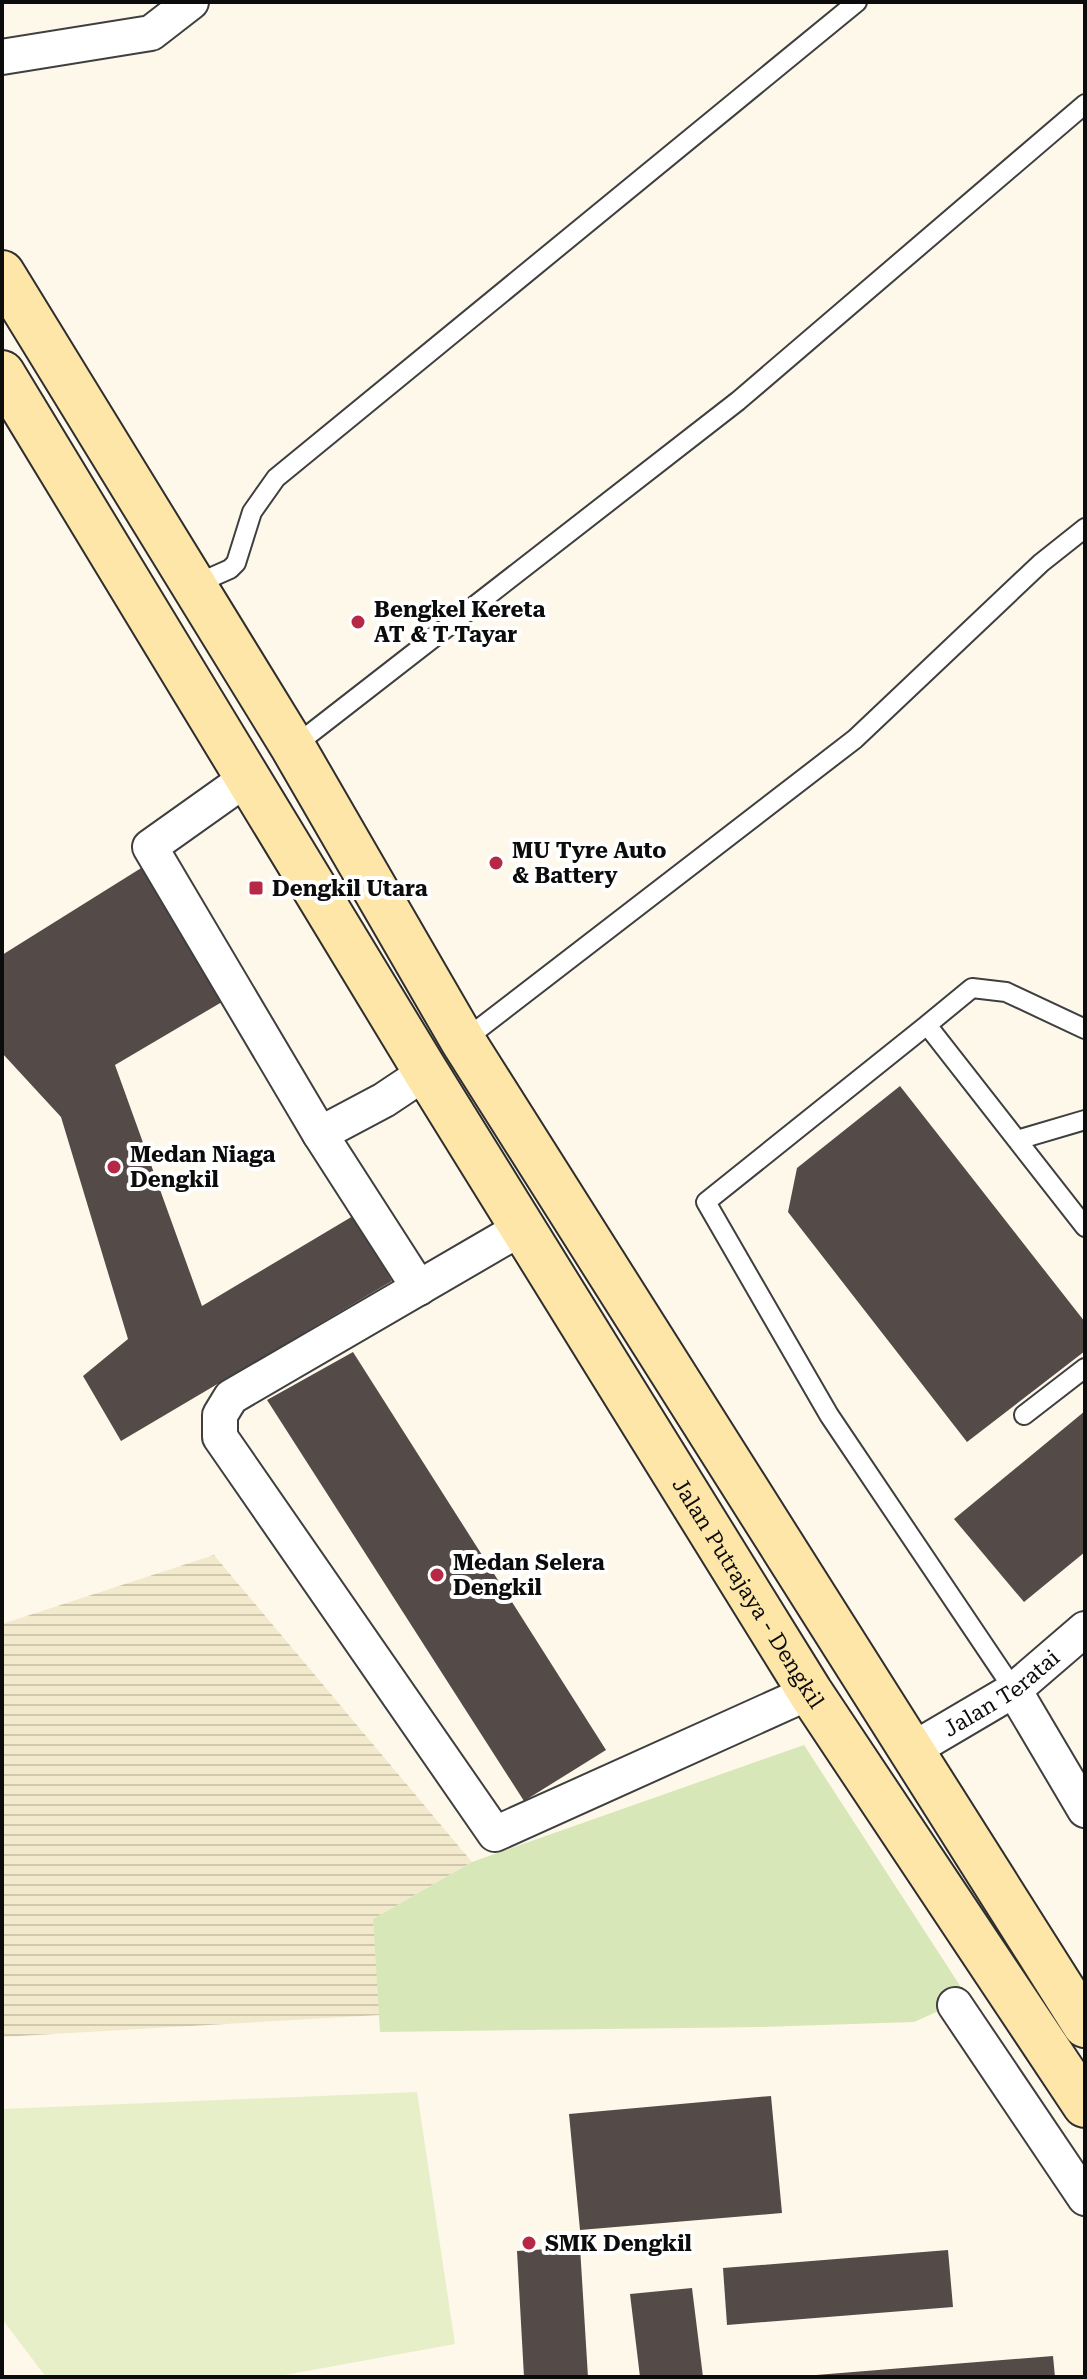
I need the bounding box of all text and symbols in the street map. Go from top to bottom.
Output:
place label: Bengkel Kereta AT & T Tayar [374,597,545,647]
marker: Bengkel Kereta AT & T Tayar [349,613,367,631]
place label: MU Tyre Auto & Battery [512,838,666,888]
marker: MU Tyre Auto & Battery [487,854,505,872]
place label: Dengkil Utara [272,876,428,901]
marker: Dengkil Utara [247,879,265,897]
place label: Medan Niaga Dengkil [130,1142,275,1192]
marker: Medan Niaga Dengkil [105,1158,123,1176]
street label: Jalan Putrajaya - Dengkil [667,1473,829,1713]
place label: Medan Selera Dengkil [453,1550,605,1600]
marker: Medan Selera Dengkil [428,1566,446,1584]
street label: Jalan Teratai [939,1645,1064,1742]
place label: SMK Dengkil [545,2231,692,2256]
marker: SMK Dengkil [520,2234,538,2252]

